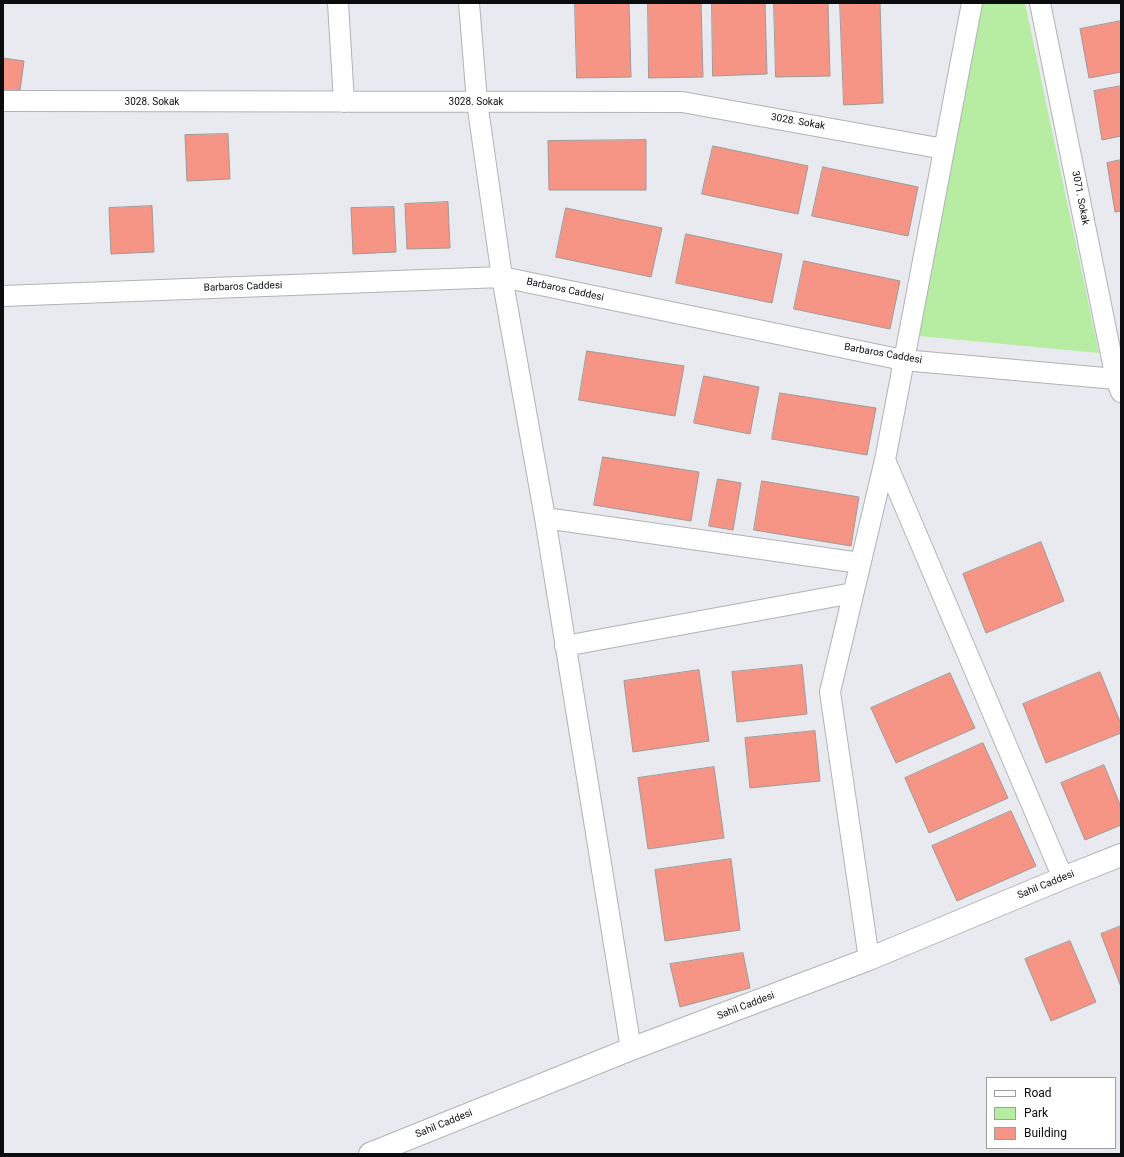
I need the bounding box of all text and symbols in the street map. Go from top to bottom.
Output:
street label: 3028. Sokak [125,96,179,108]
street label: 3028. Sokak [449,96,503,108]
street label: 3028. Sokak [770,111,826,133]
street label: 3071. Sokak [1069,170,1091,226]
street label: Barbaros Caddesi [525,276,605,304]
street label: Barbaros Caddesi [203,280,283,294]
street label: Barbaros Caddesi [843,341,923,367]
street label: Sahil Caddesi [1016,868,1076,902]
street label: Sahil Caddesi [716,990,776,1022]
legend [986,1077,1116,1149]
text: Road [1024,1086,1052,1100]
text: Park [1024,1106,1048,1120]
street label: Sahil Caddesi [414,1107,474,1141]
text: Building [1024,1126,1067,1140]

